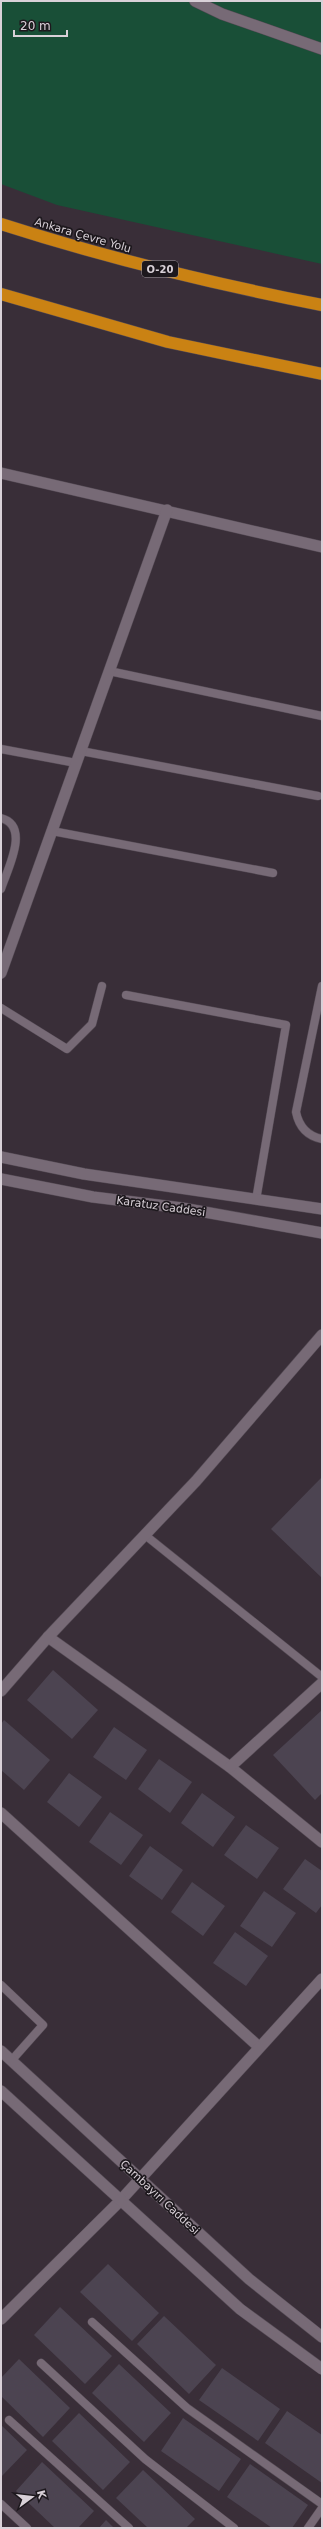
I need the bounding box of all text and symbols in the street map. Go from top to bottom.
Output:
scale bar [14,12,67,38]
text: 20 m [20,19,51,33]
street label: Ankara Çevre Yolu [33,215,133,255]
road number: O-20 [142,261,178,277]
street label: Karatuz Caddesi [116,1194,206,1219]
street label: Çambayırı Caddesi [117,2157,202,2237]
north arrow [12,2477,52,2517]
text: K [34,2489,49,2501]

